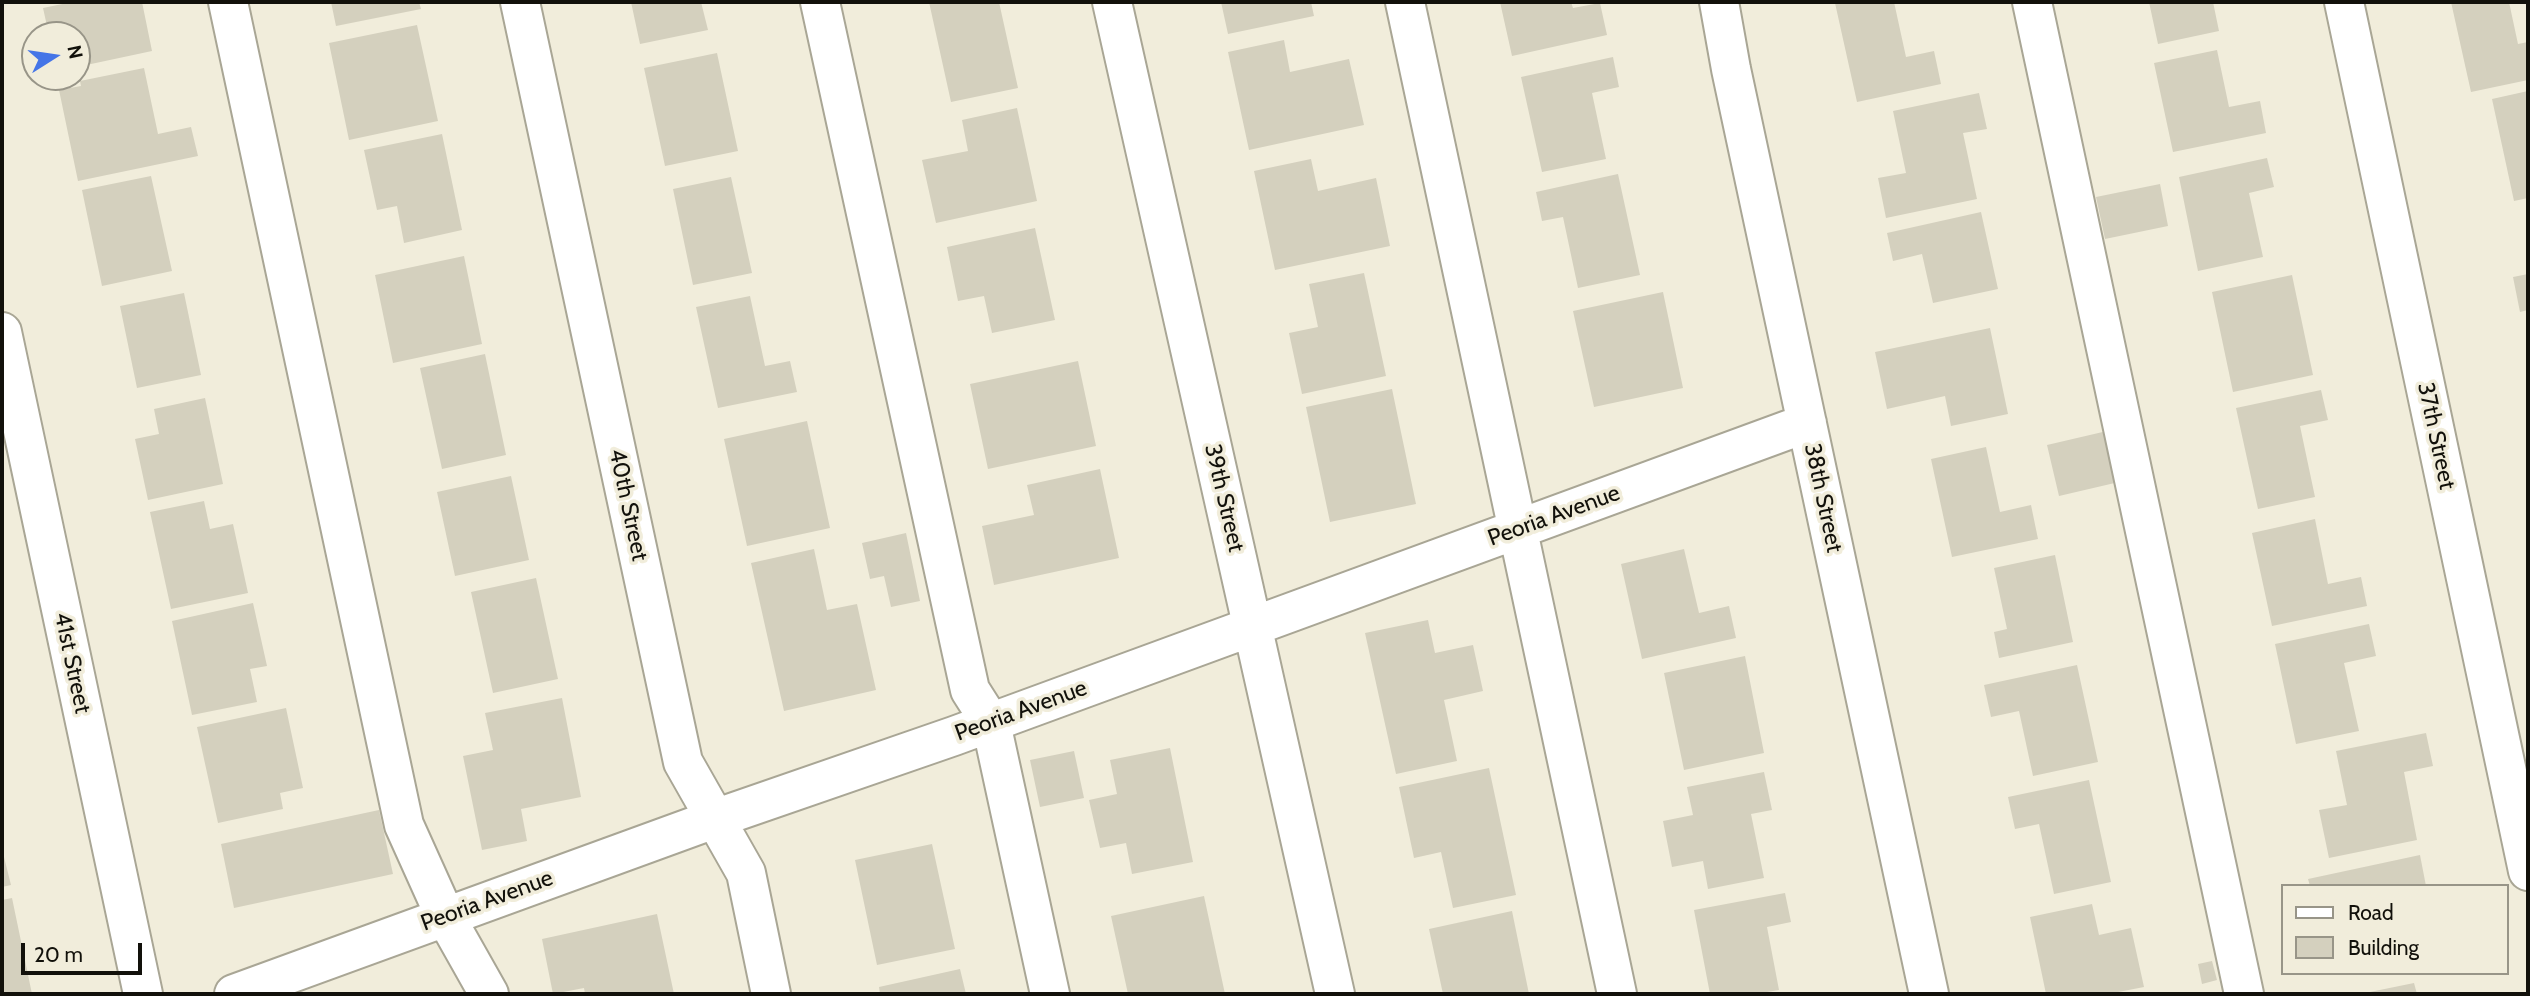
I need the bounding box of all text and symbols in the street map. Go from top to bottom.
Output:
north arrow [21,21,91,91]
text: N [62,43,88,61]
street label: 37th Street [2411,380,2461,492]
street label: 39th Street [1198,441,1250,555]
street label: 38th Street [1798,441,1848,555]
street label: 40th Street [603,446,653,564]
street label: Peoria Avenue [1484,479,1624,553]
street label: 41st Street [48,610,96,716]
street label: Peoria Avenue [951,674,1091,748]
street label: Peoria Avenue [417,864,557,938]
legend [2282,884,2509,975]
text: Road [2348,900,2394,925]
scale bar [24,930,145,974]
text: Building [2348,935,2419,960]
text: 20 m [34,942,83,967]

